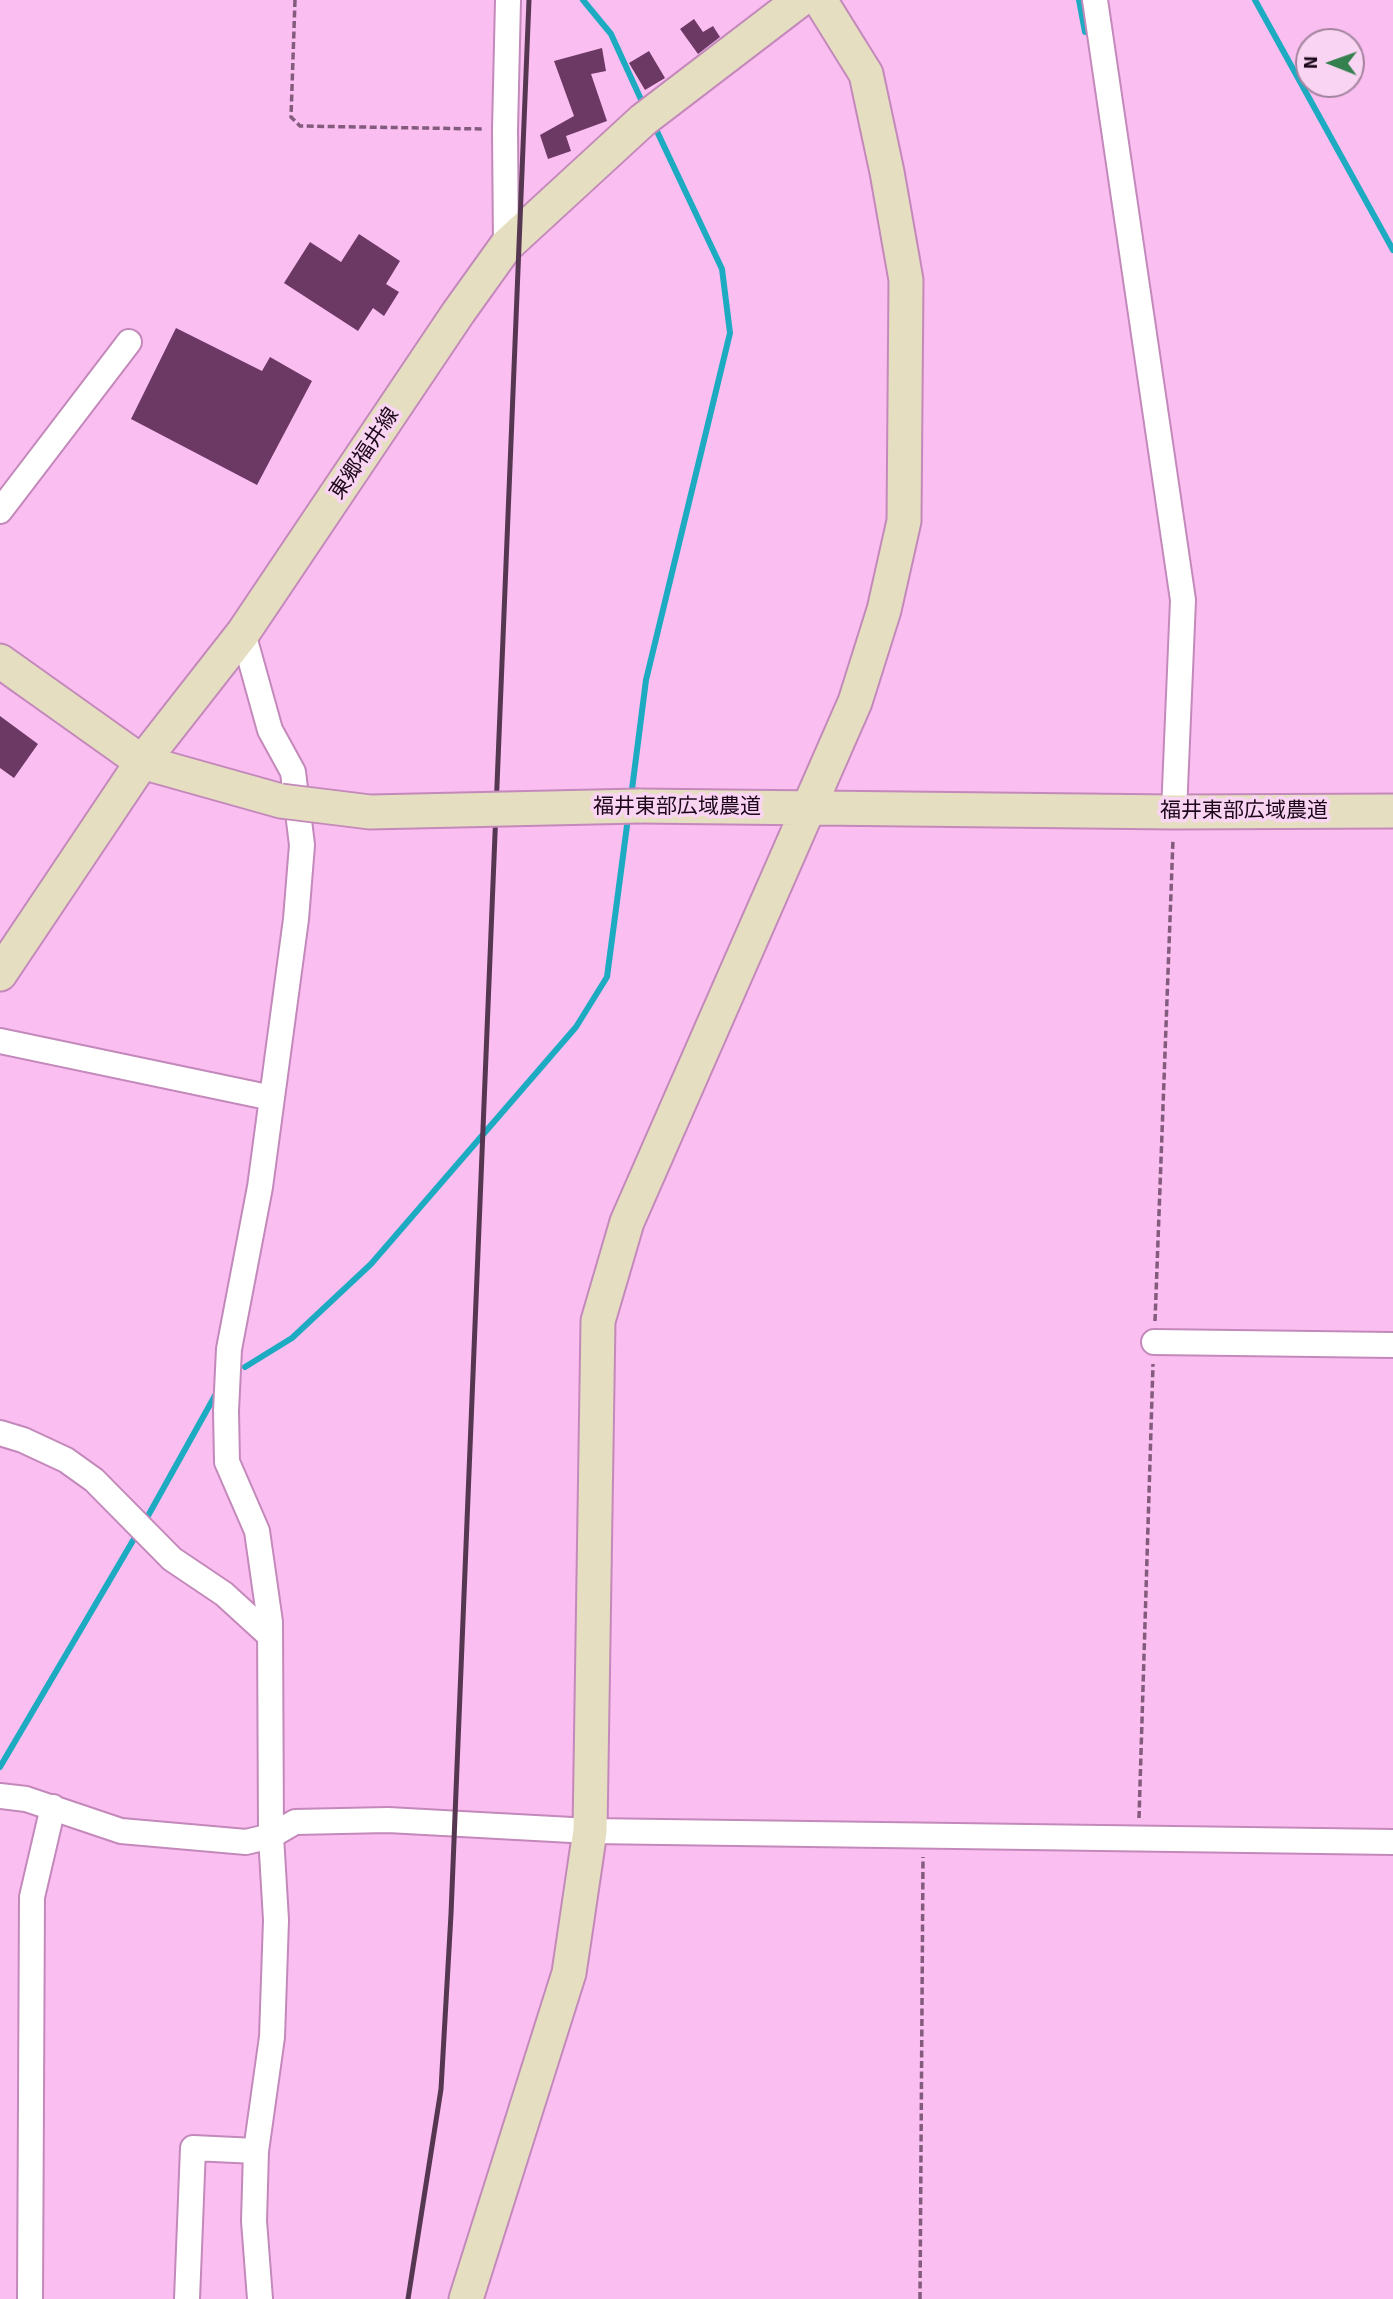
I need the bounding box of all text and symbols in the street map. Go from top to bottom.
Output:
north arrow [1295,28,1365,98]
text: N [1299,56,1323,69]
street label: 東郷福井線 [325,403,405,505]
street label: 福井東部広域農道 [593,794,761,820]
street label: 福井東部広域農道 [1160,798,1328,824]

